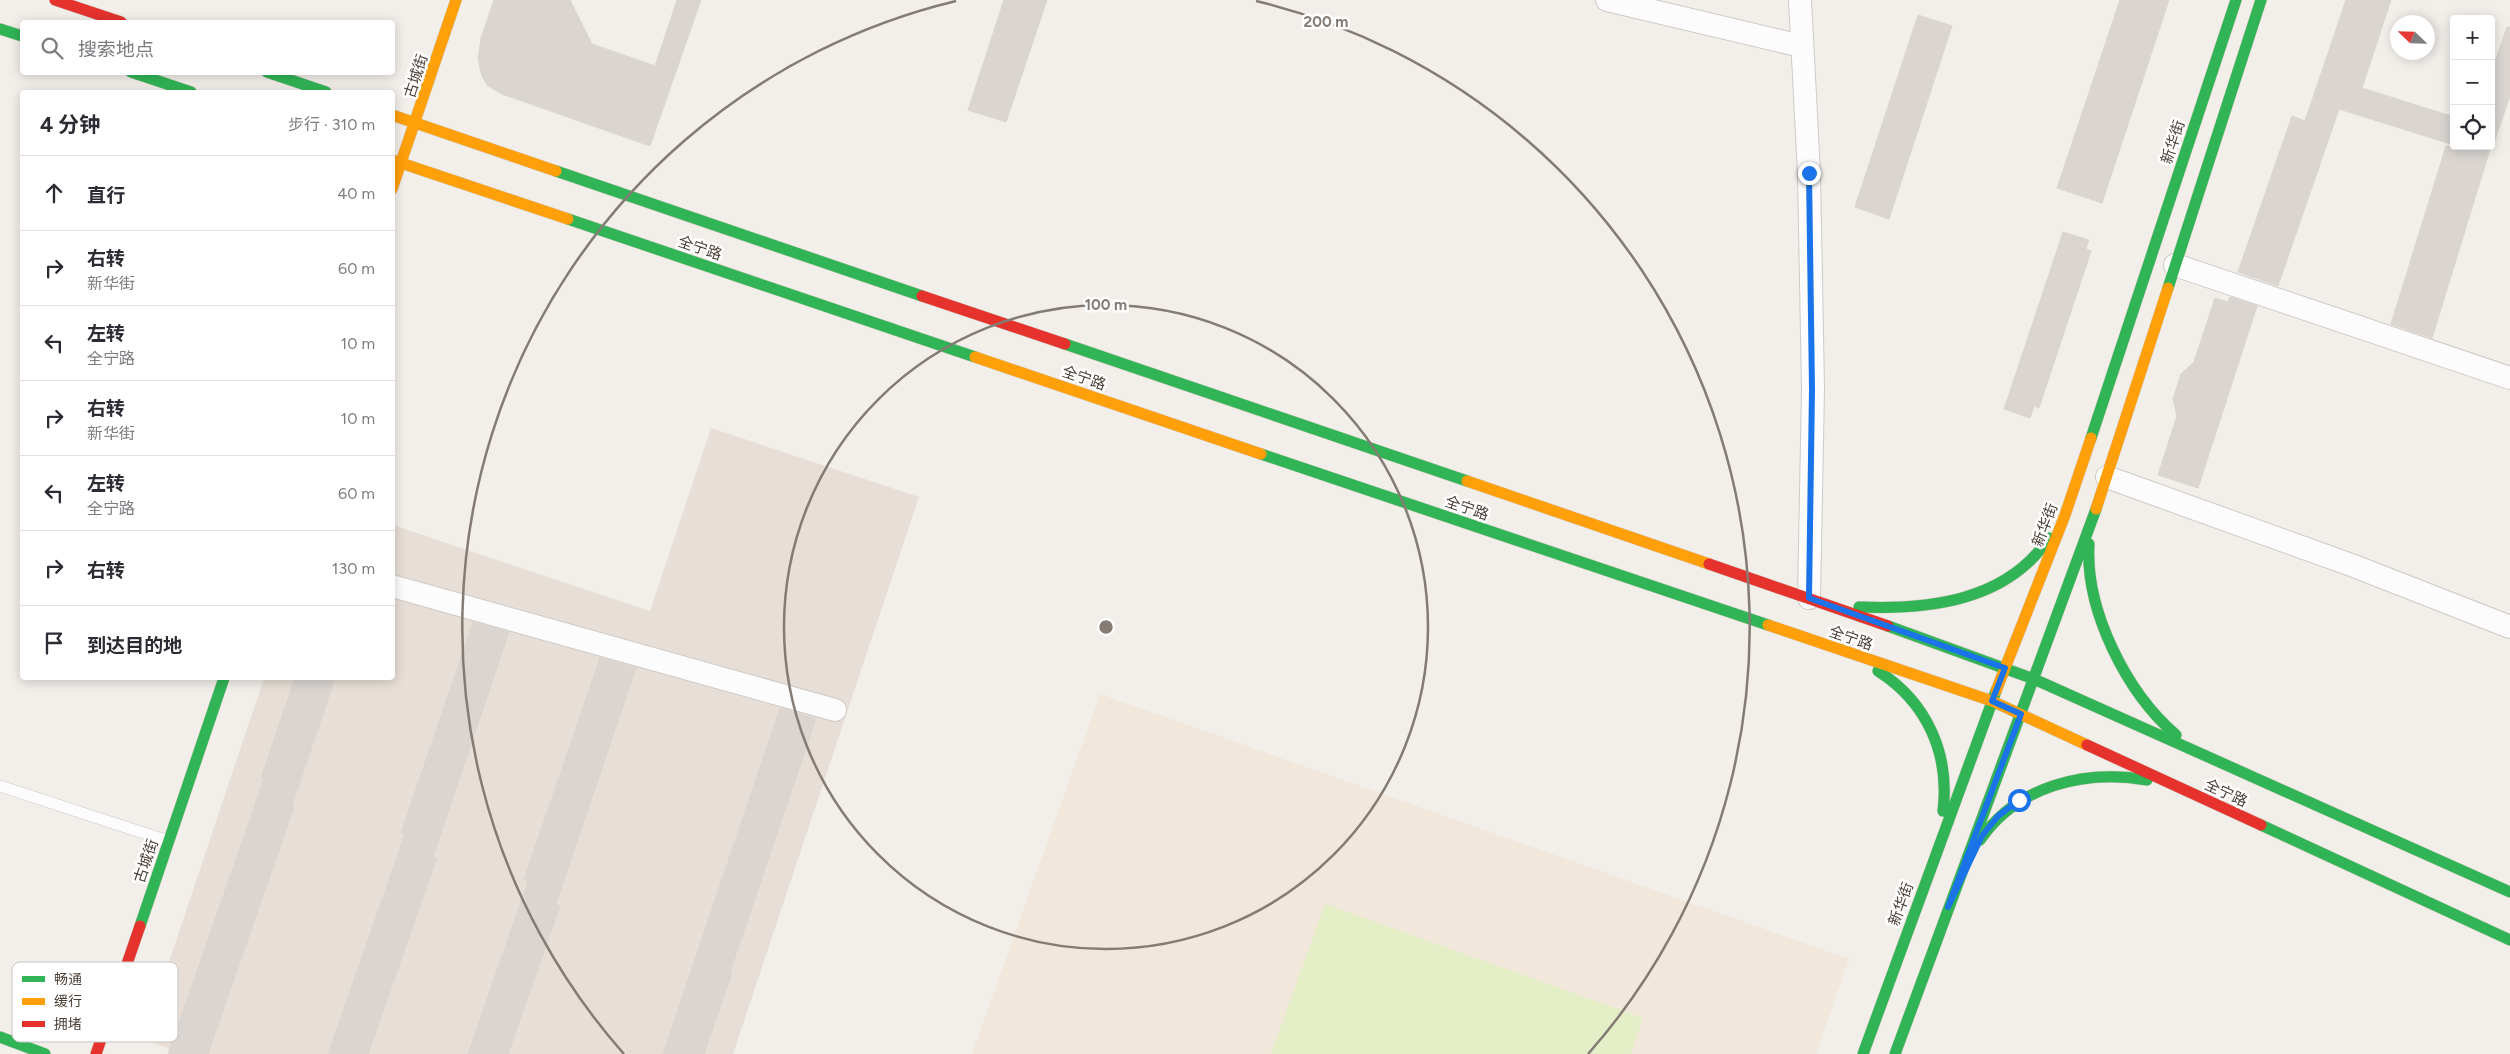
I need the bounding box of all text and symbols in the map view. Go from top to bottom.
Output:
text: 200 m [1304,13,1348,31]
north arrow [2390,15,2435,60]
map controls [2450,15,2495,150]
button: + [2450,15,2495,60]
search box [20,20,395,75]
icon: search [38,34,66,62]
text: 搜索地点 [78,38,154,61]
street label: 古城街 [400,52,432,100]
button: − [2450,60,2495,105]
button: locate [2450,105,2495,150]
text: 4 分钟 [40,112,100,137]
text: 步行 · 310 m [288,115,375,134]
street label: 新华街 [2157,118,2189,166]
route end [1798,162,1821,185]
icon: ahead [40,179,68,207]
text: 直行 [87,184,125,207]
text: 40 m [337,184,375,203]
street label: 全宁路 [676,232,724,264]
text: 右转 [87,247,125,270]
icon: right [40,254,68,282]
text: 60 m [338,259,375,278]
text: 新华街 [87,274,135,293]
text: 100 m [1085,296,1127,314]
text: 左转 [87,322,125,345]
icon: left [40,329,68,357]
text: 10 m [341,334,375,353]
text: 全宁路 [87,349,135,368]
street label: 全宁路 [1060,362,1108,394]
text: 右转 [87,397,125,420]
icon: right [40,404,68,432]
text: 10 m [341,409,375,428]
text: 新华街 [87,424,135,443]
text: 左转 [87,472,125,495]
icon: left [40,479,68,507]
text: 60 m [338,484,375,503]
street label: 全宁路 [1443,492,1491,524]
text: 全宁路 [87,499,135,518]
street label: 新华街 [2029,501,2061,549]
icon: right [40,554,68,582]
text: 右转 [87,559,125,582]
text: 130 m [332,559,375,578]
centre of rings [1097,618,1115,636]
street label: 全宁路 [1827,622,1875,654]
icon: arrive [40,629,68,657]
text: 到达目的地 [87,634,182,657]
street label: 全宁路 [2202,775,2250,811]
route start [2008,789,2031,812]
street label: 古城街 [130,837,162,885]
street label: 新华街 [1885,880,1917,928]
legend [12,962,178,1042]
text: 畅通 [54,971,82,988]
text: 缓行 [54,993,82,1010]
text: 拥堵 [54,1016,82,1033]

